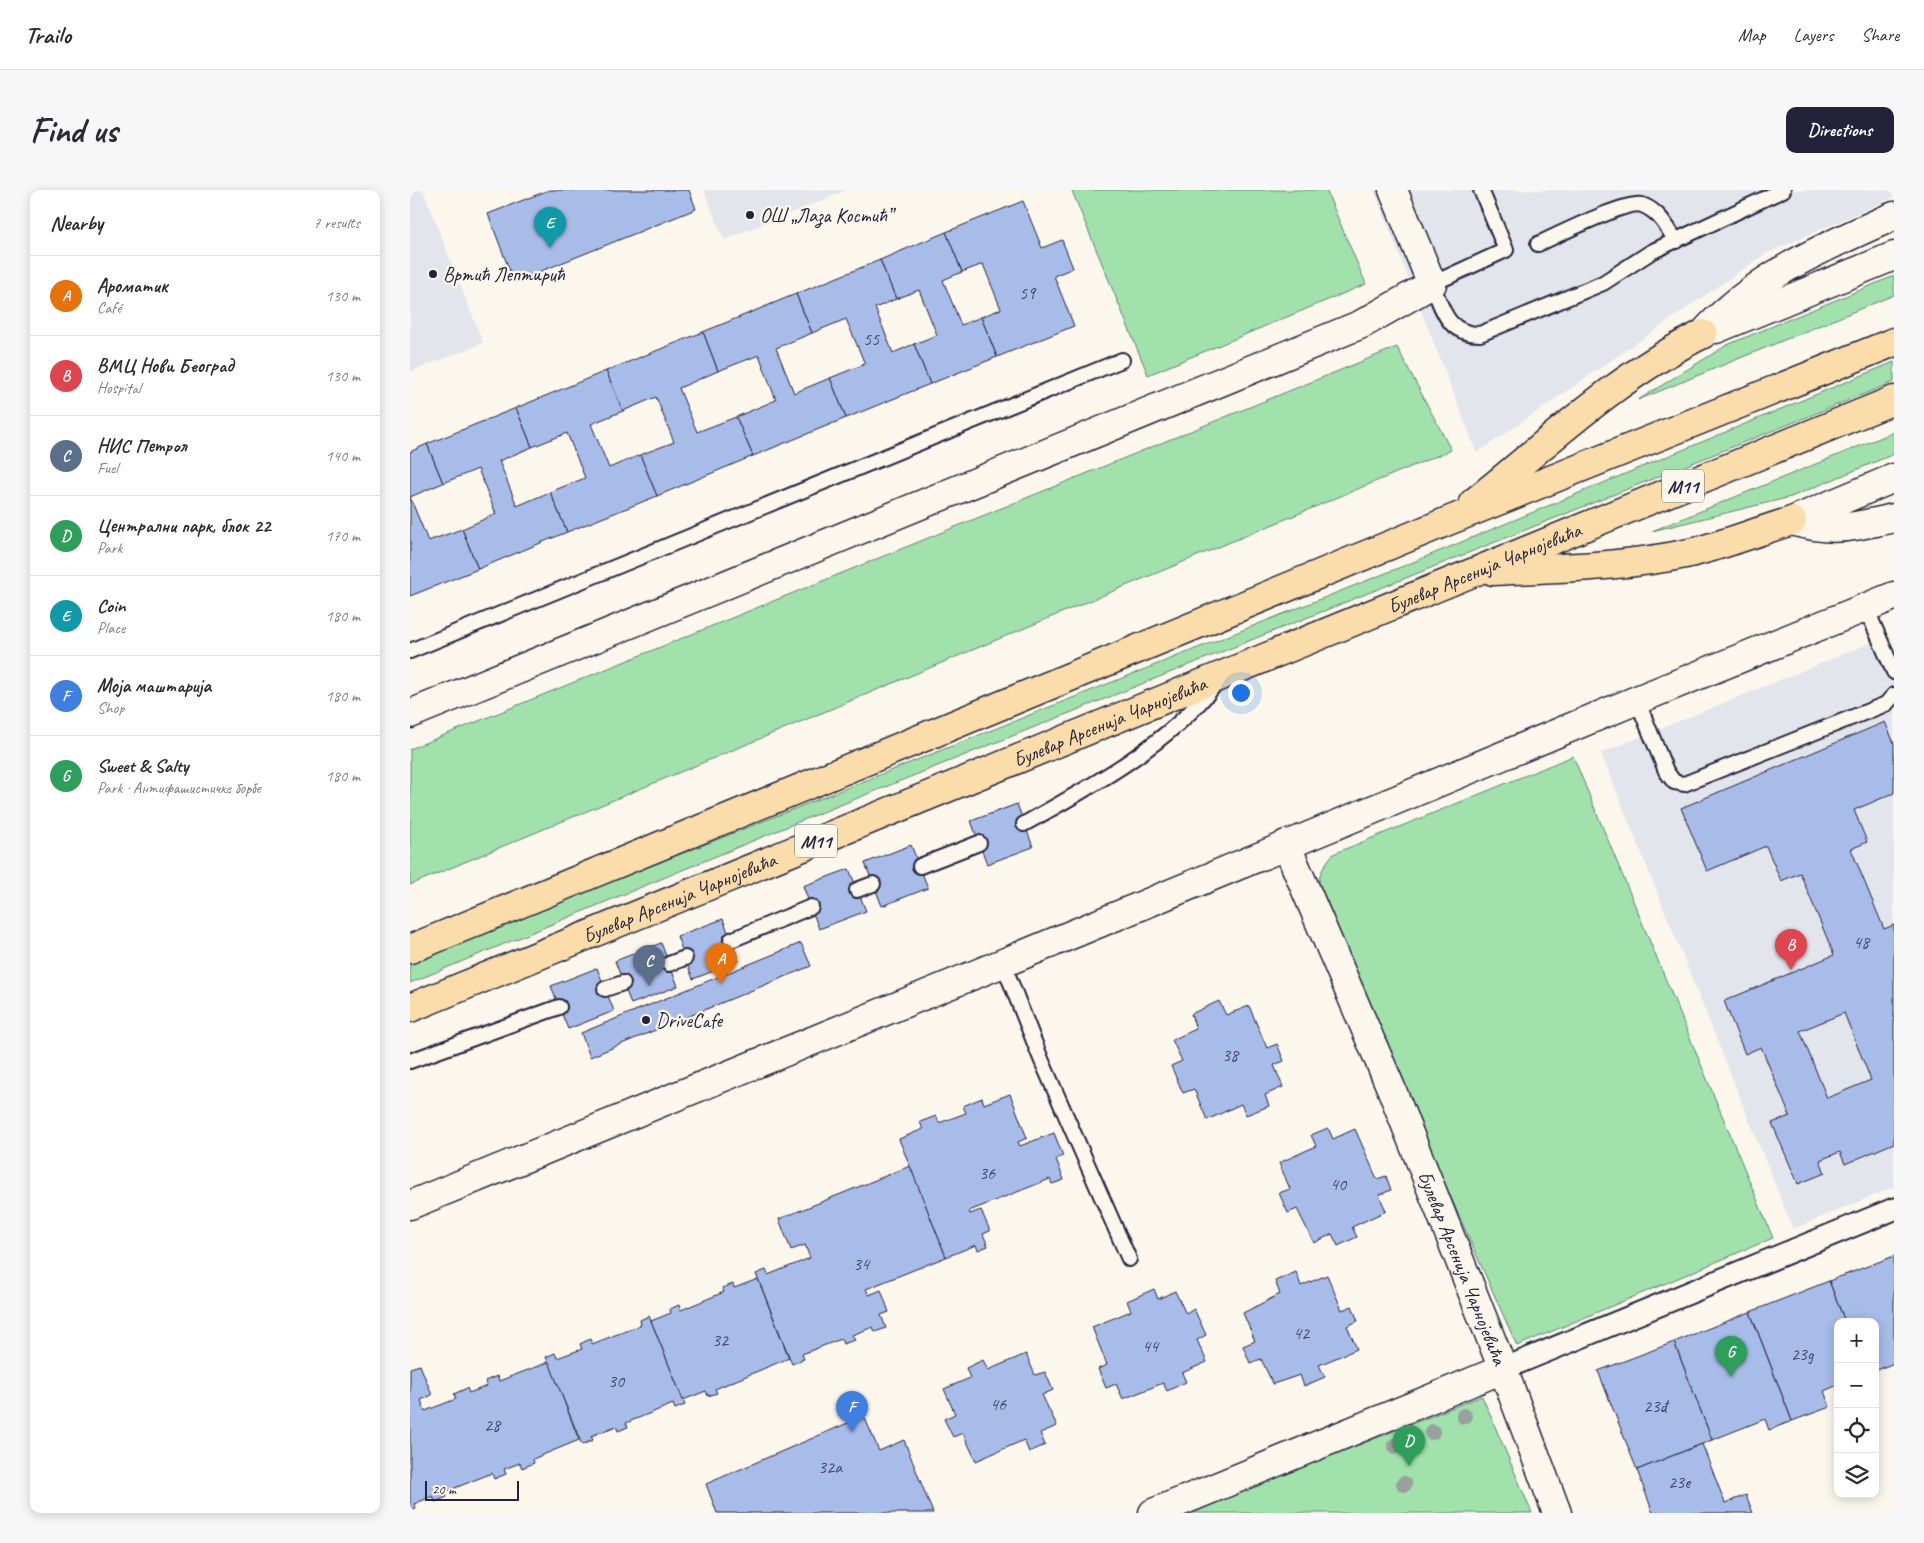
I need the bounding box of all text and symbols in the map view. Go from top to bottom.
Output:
text: Trailo [25,20,71,50]
text: Map [1738,24,1766,46]
text: Layers [1794,24,1833,46]
text: Share [1861,24,1899,46]
button: Directions [1786,107,1894,153]
text: Find us [30,108,117,153]
place label: ОШ „Лаза Костић” [760,203,897,229]
pin: E [534,207,566,248]
marker: ОШ „Лаза Костић” [744,209,756,221]
text: Nearby [50,210,103,236]
text: 7 results [313,213,360,233]
place label: Вртић Лептирић [443,262,566,287]
marker: Вртић Лептирић [427,268,439,280]
text: Ароматик [97,274,168,298]
house number: 59 [1019,282,1037,304]
text: A [62,286,70,306]
text: 130 m [326,286,360,306]
text: Café [97,298,121,318]
house number: 55 [863,328,880,350]
text: ВМЦ Нови Београд [97,354,234,378]
text: B [62,366,70,386]
text: 130 m [326,366,360,386]
text: Hospital [97,378,141,398]
text: НИС Петрол [97,434,187,458]
text: C [62,446,70,466]
text: 140 m [326,446,360,466]
text: Fuel [97,458,118,478]
road number: M11 [1662,470,1704,502]
text: Централни парк, блок 22 [97,514,271,538]
street label: Булевар Арсенија Чарнојевића [1384,517,1586,619]
text: D [61,526,71,546]
text: 170 m [326,526,360,546]
text: Park [97,538,122,558]
text: Coin [97,594,125,618]
text: E [62,606,70,626]
text: 180 m [326,606,360,626]
text: Place [97,618,125,638]
street label: Булевар Арсенија Чарнојевића [1009,671,1211,773]
text: Моја маштарија [97,674,211,698]
your location [1228,680,1254,706]
text: F [62,686,70,706]
text: 180 m [326,686,360,706]
text: Shop [97,698,124,718]
text: Sweet & Salty [97,754,188,778]
text: G [62,766,70,786]
text: 180 m [326,766,360,786]
text: Park · Антифашистичке борбе [97,778,261,798]
road number: M11 [795,824,837,858]
street label: Булевар Арсенија Чарнојевића [579,847,781,949]
pin: B [1775,929,1807,970]
house number: 48 [1853,931,1871,953]
pin: A [705,943,737,984]
pin: C [633,945,665,986]
place label: DriveCafe [656,1008,724,1033]
marker: DriveCafe [640,1014,652,1026]
house number: 38 [1222,1044,1240,1066]
house number: 36 [979,1162,996,1184]
street label: Булевар Арсенија Чарнојевића [1412,1167,1512,1370]
house number: 40 [1330,1173,1348,1195]
house number: 34 [853,1253,871,1275]
map controls [1834,1318,1879,1498]
button: + [1834,1318,1879,1363]
house number: 42 [1293,1322,1311,1344]
house number: 32 [712,1329,730,1351]
house number: 44 [1142,1335,1160,1357]
pin: G [1715,1336,1747,1377]
house number: 23g [1791,1343,1815,1365]
button: − [1834,1363,1879,1408]
house number: 30 [608,1370,626,1392]
pin: F [836,1391,868,1432]
house number: 46 [990,1393,1007,1415]
house number: 23đ [1643,1395,1670,1417]
button: locate [1834,1408,1879,1453]
house number: 28 [484,1414,502,1436]
pin: D [1393,1425,1425,1466]
button: layers [1834,1453,1879,1498]
house number: 32a [818,1456,843,1478]
house number: 23e [1668,1471,1691,1493]
scale bar [425,1478,519,1501]
text: 20 m [432,1481,456,1498]

